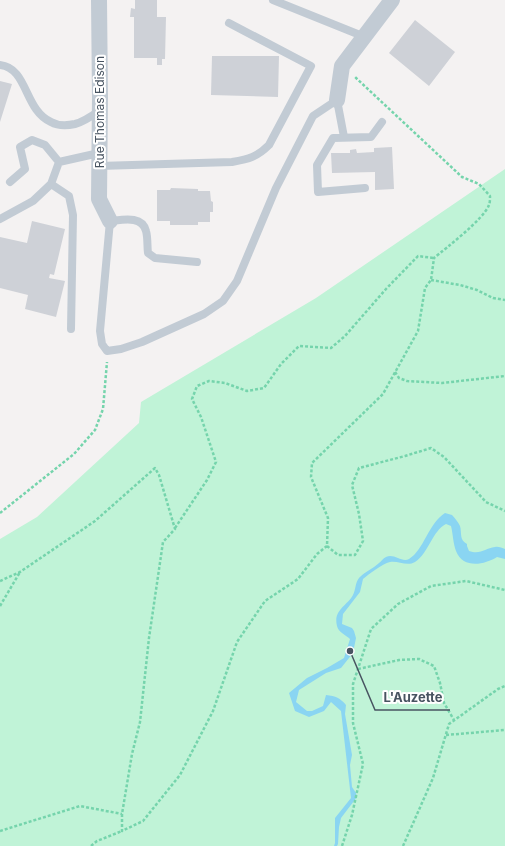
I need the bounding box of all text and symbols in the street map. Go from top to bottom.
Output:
street label: Rue Thomas Edison [92,56,107,168]
callout: L'Auzette [375,685,450,710]
text: L'Auzette [384,689,443,705]

